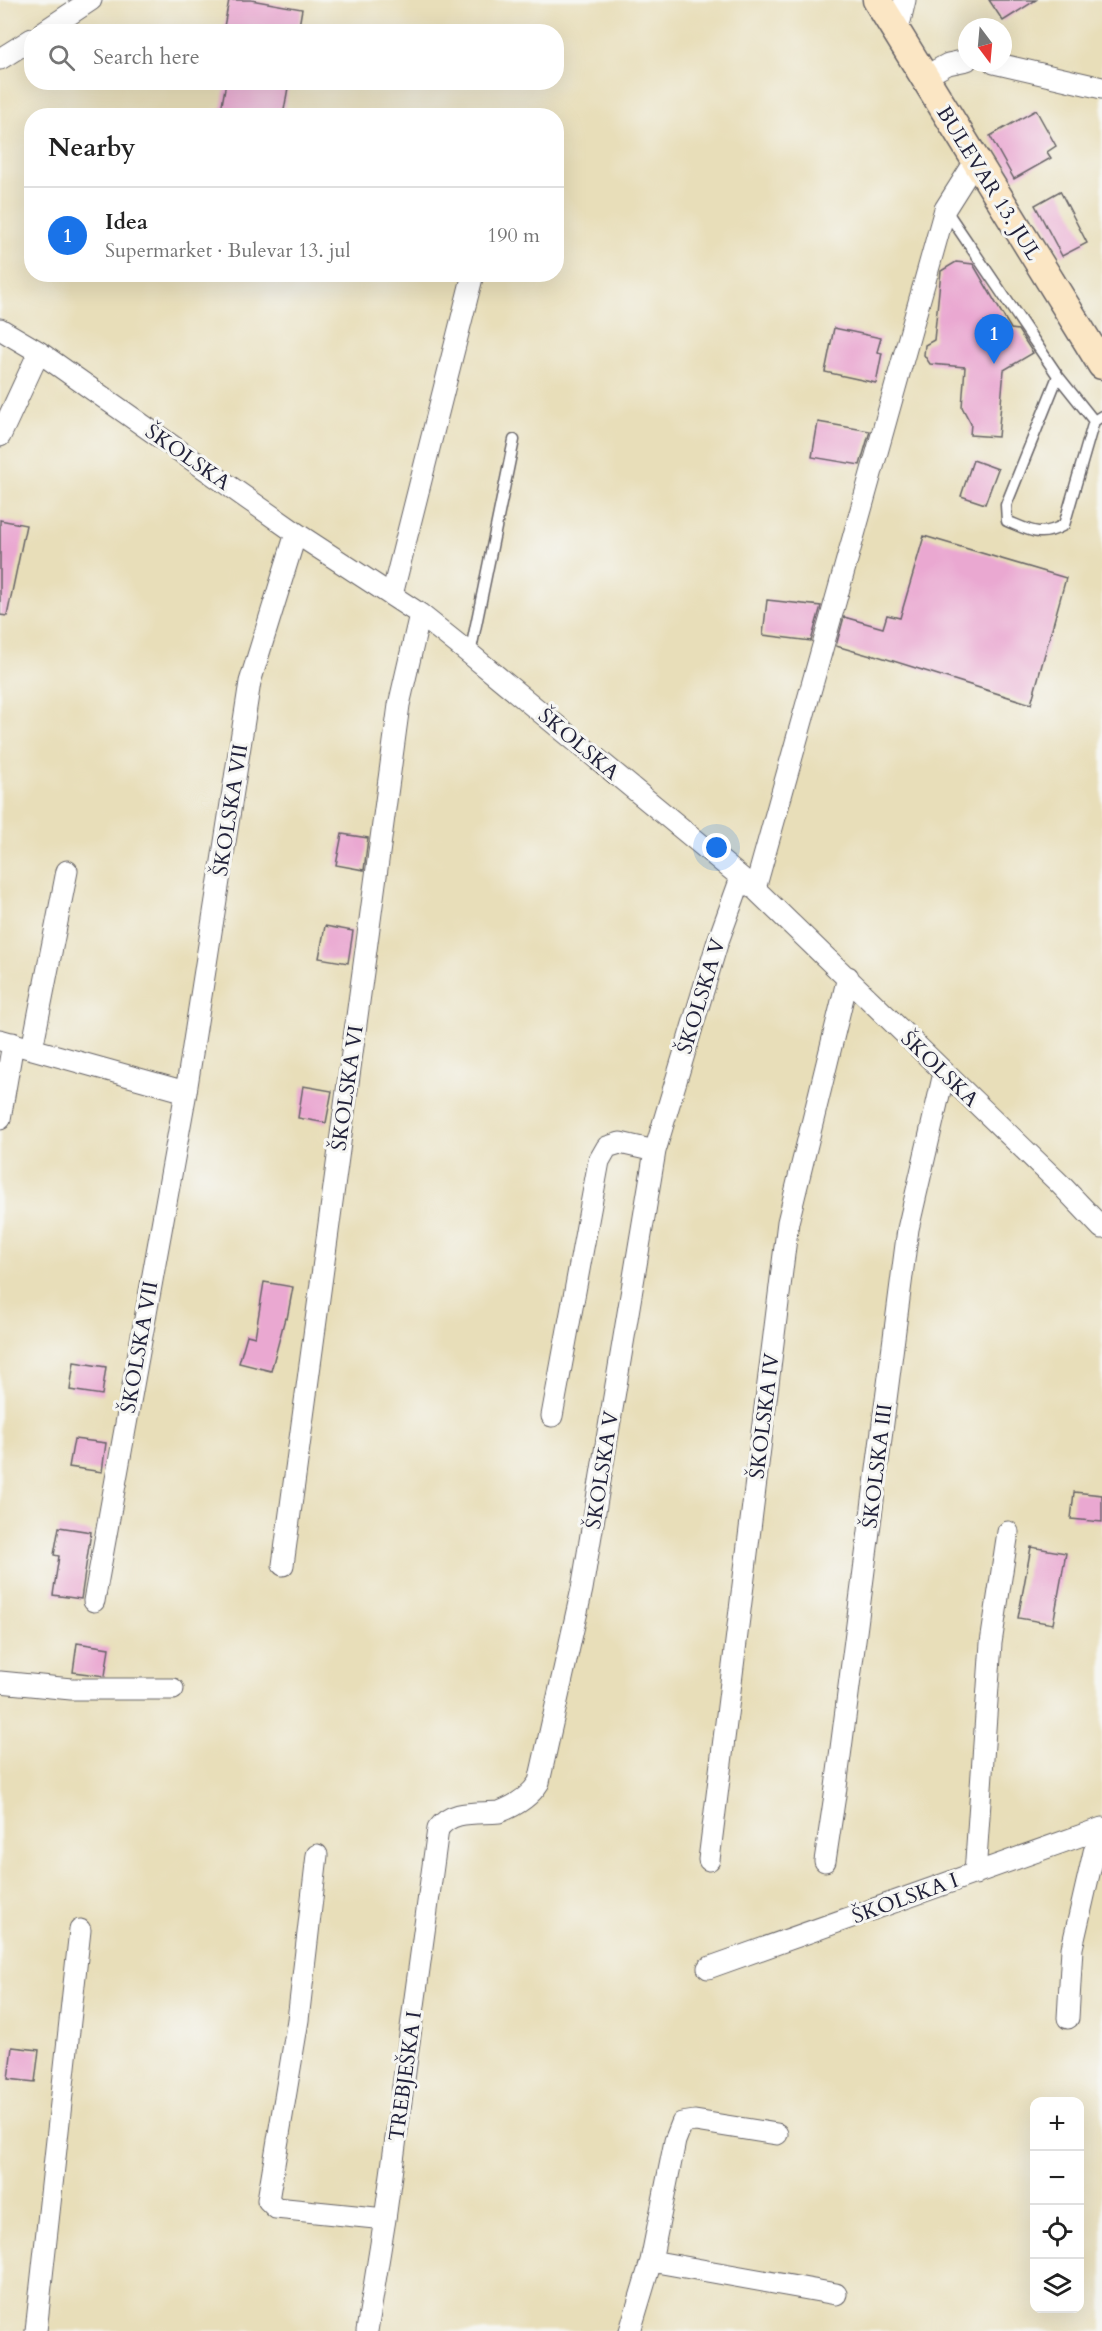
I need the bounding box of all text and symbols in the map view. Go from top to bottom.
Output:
north arrow [958,18,1012,72]
search box [24,24,564,90]
icon: search [45,41,78,74]
text: Search here [93,42,200,72]
street label: BULEVAR 13. JUL [929,100,1048,266]
text: Nearby [48,130,136,165]
text: Idea [105,207,148,237]
text: 1 [62,222,73,249]
text: 190 m [487,222,540,249]
text: Supermarket · Bulevar 13. jul [105,237,351,264]
pin: 1 [974,314,1014,364]
street label: ŠKOLSKA [139,417,237,497]
street label: ŠKOLSKA [532,701,626,787]
street label: ŠKOLSKA VII [205,742,255,878]
your location [702,833,731,862]
street label: ŠKOLSKA V [669,934,733,1057]
street label: ŠKOLSKA VI [323,1023,371,1153]
street label: ŠKOLSKA [894,1024,986,1114]
street label: ŠKOLSKA VII [113,1279,165,1415]
street label: ŠKOLSKA IV [741,1351,787,1481]
street label: ŠKOLSKA III [854,1402,900,1530]
street label: ŠKOLSKA V [578,1408,626,1531]
street label: ŠKOLSKA I [848,1865,962,1931]
street label: TREBJEŠKA I [381,2009,429,2143]
map controls [1030,2097,1084,2313]
button: + [1030,2097,1084,2151]
button: − [1030,2151,1084,2205]
button: locate [1030,2205,1084,2259]
button: layers [1030,2259,1084,2313]

